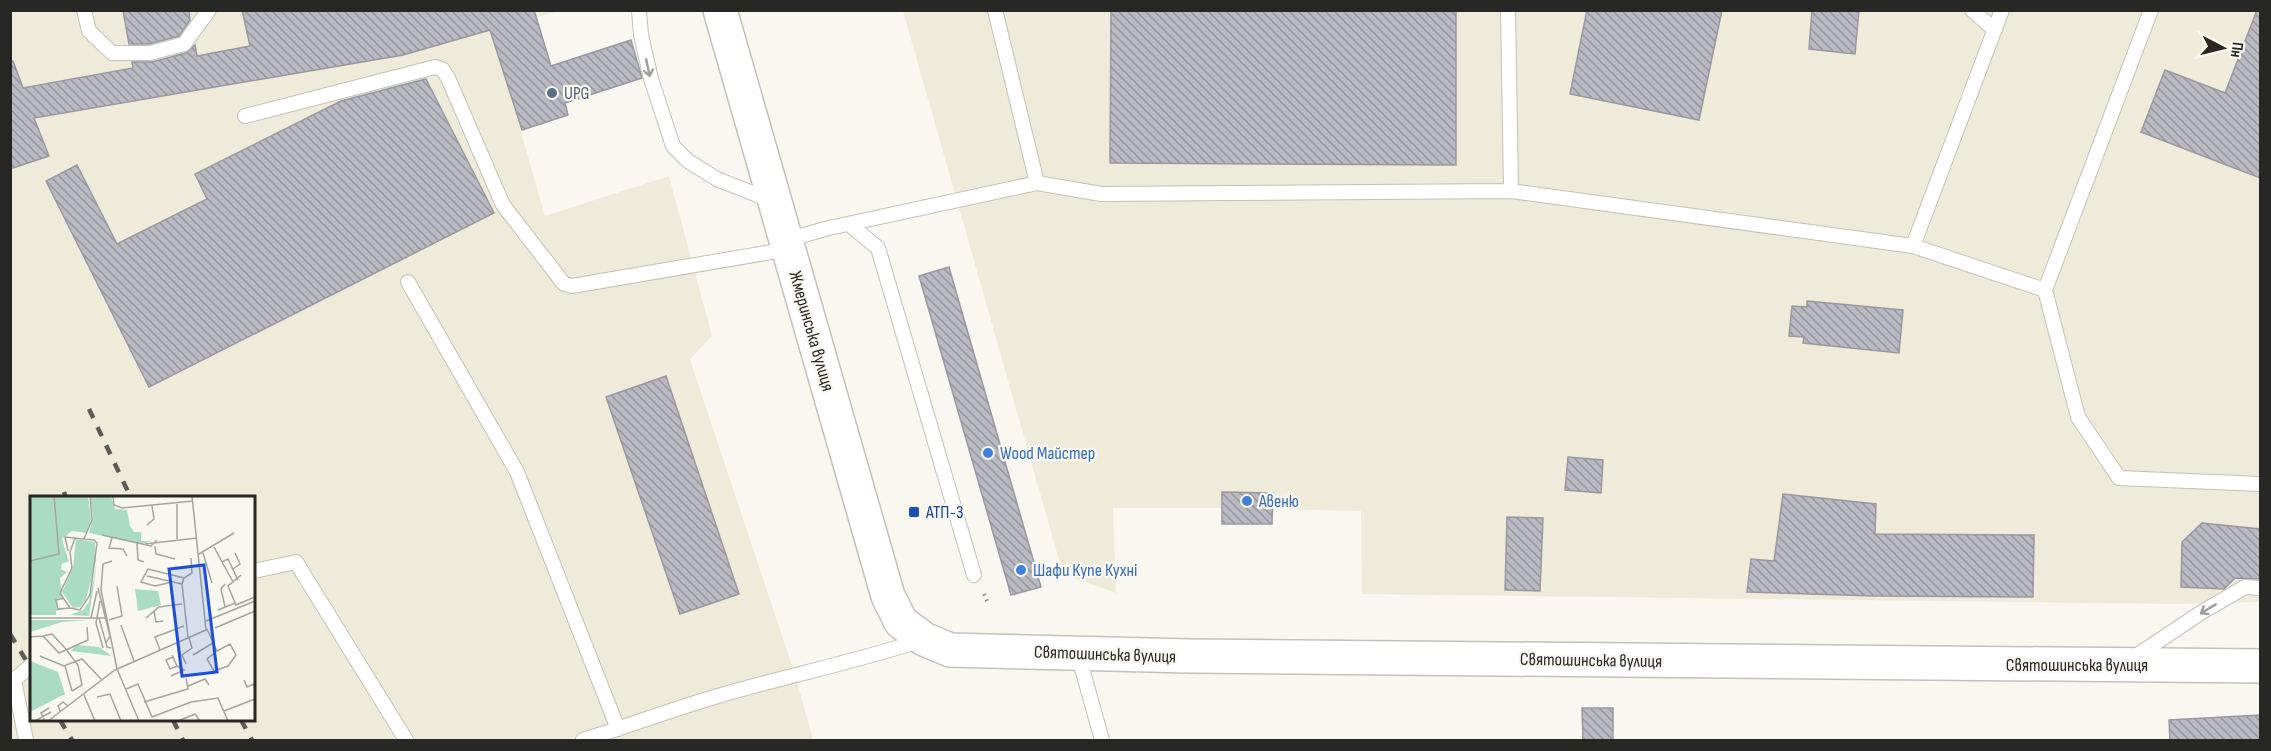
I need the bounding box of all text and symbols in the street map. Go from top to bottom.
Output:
north arrow [2193,18,2253,78]
text: Пн [2226,41,2247,58]
one-way arrow [643,58,655,77]
place label: UPG [564,83,590,104]
marker: UPG [545,86,559,100]
street label: Жмеринська вулиця [784,269,839,394]
place label: Wood Майстер [1000,443,1095,464]
marker: Wood Майстер [981,446,995,460]
place label: Авеню [1258,491,1299,512]
marker: Авеню [1240,494,1254,508]
inset map [30,496,255,721]
place label: АТП-3 [925,502,964,523]
marker: АТП-3 [907,505,921,519]
place label: Шафи Купе Кухні [1033,560,1137,581]
marker: Шафи Купе Кухні [1014,563,1028,577]
one-way arrow [2200,603,2217,615]
street label: Святошинська вулиця [1034,642,1176,667]
street label: Святошинська вулиця [1520,649,1662,672]
street label: Святошинська вулиця [2006,655,2148,676]

